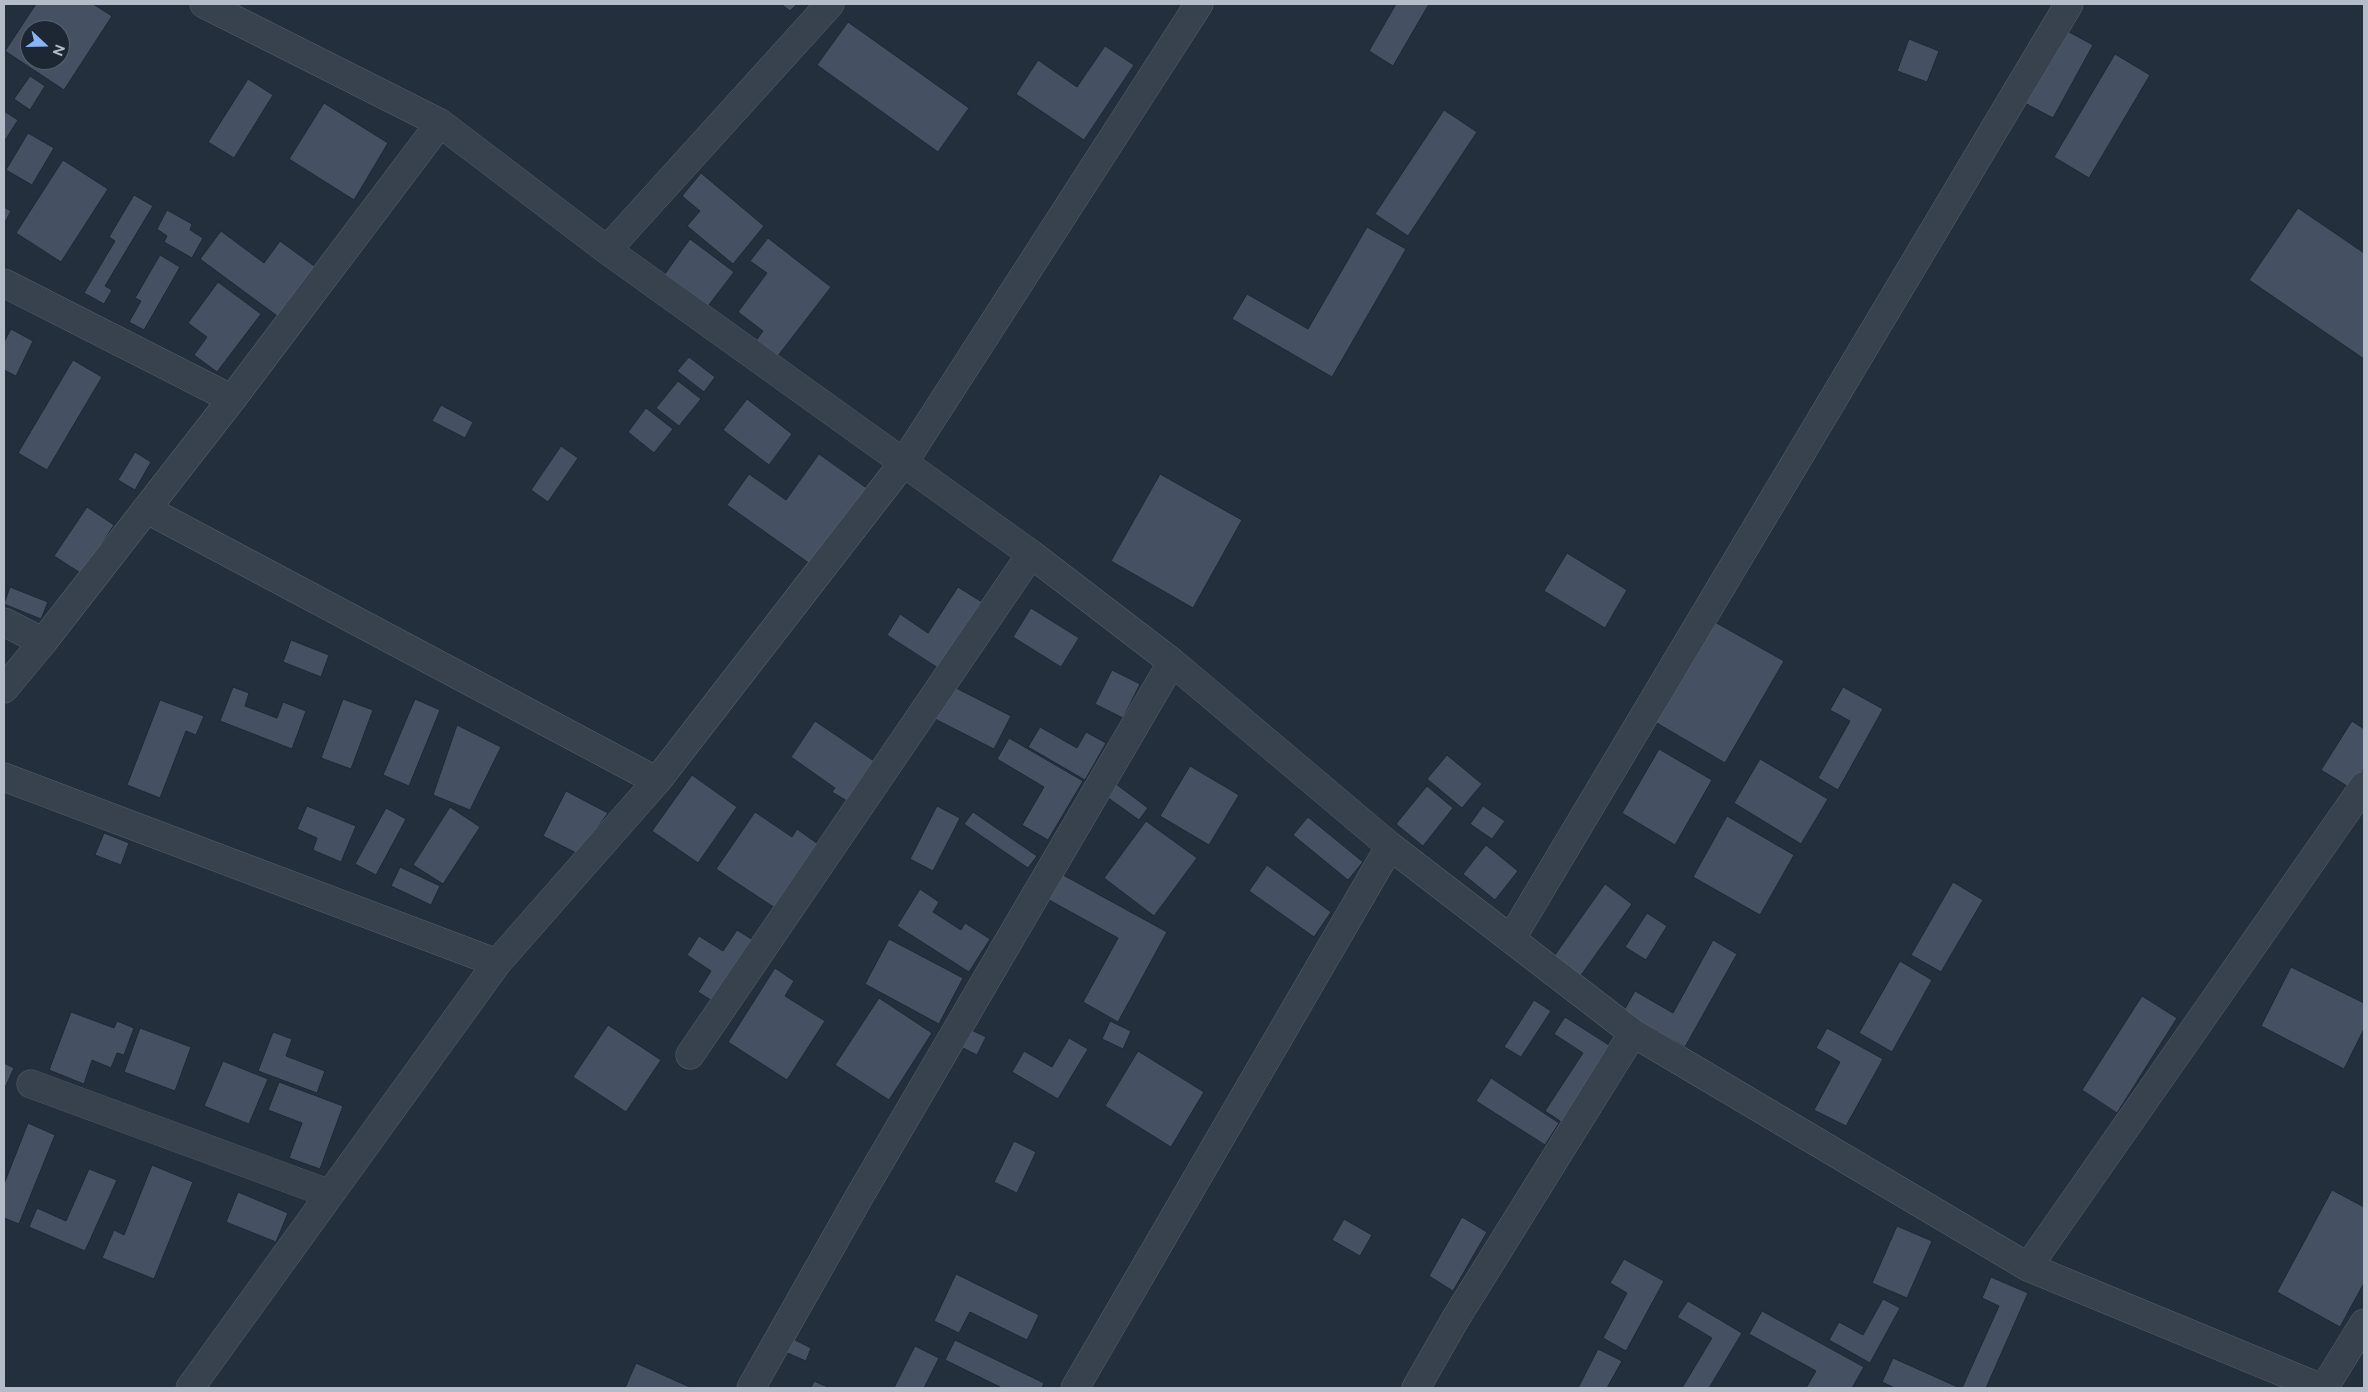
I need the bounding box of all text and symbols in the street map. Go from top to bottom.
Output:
north arrow [20,20,70,70]
text: N [49,42,68,58]

